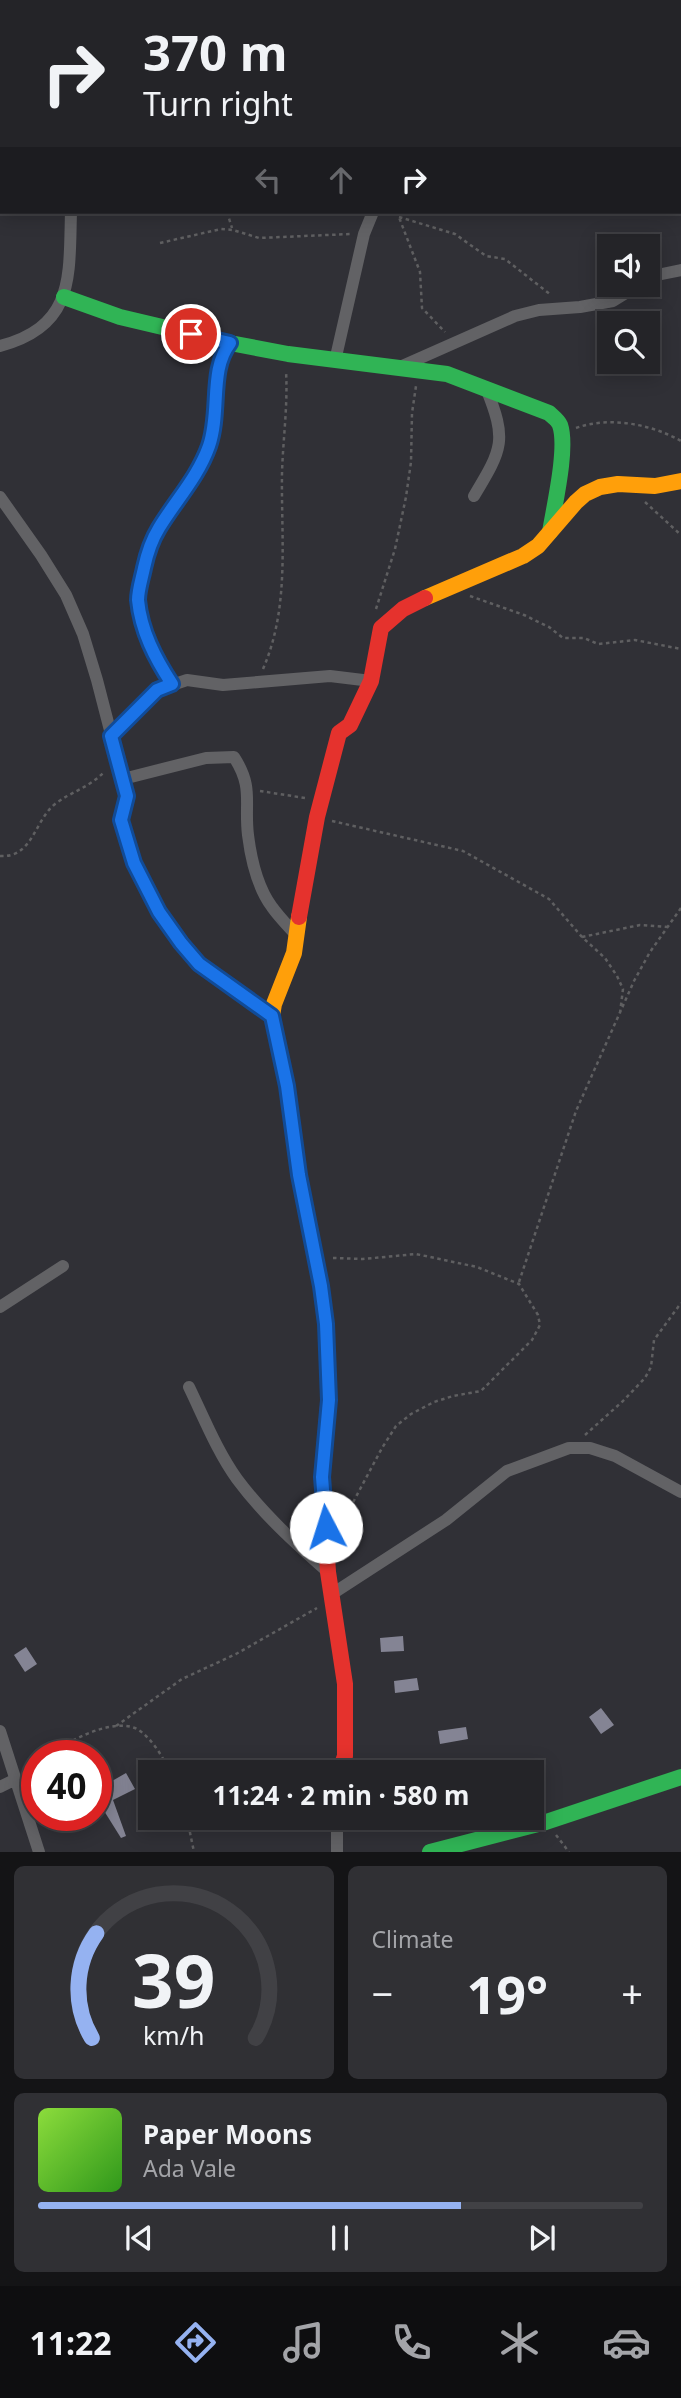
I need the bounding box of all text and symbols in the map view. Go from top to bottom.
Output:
text: 370 m [143,19,288,85]
icon: right [28,28,119,119]
text: Turn right [143,82,293,125]
icon: left [249,161,287,199]
icon: ahead [322,161,360,199]
icon: right [395,161,433,199]
map controls [597,234,660,374]
button: sound [597,234,660,297]
pin [161,304,221,364]
button: search [597,311,660,374]
icon: arrive [172,315,210,353]
position arrow [289,1490,363,1564]
speed limit sign: 40 [21,1740,112,1831]
text: 11:24 · 2 min · 580 m [213,1777,469,1813]
text: Climate [372,1923,454,1955]
text: 39 [132,1931,215,2030]
text: 19° [466,1958,548,2029]
text: − [372,1967,393,2019]
text: + [621,1967,643,2019]
text: km/h [143,2018,205,2052]
text: Paper Moons [143,2116,312,2152]
text: Ada Vale [143,2152,236,2184]
icon: previous [120,2219,158,2257]
icon: pause [321,2219,359,2257]
icon: next [523,2219,561,2257]
icon: directions [171,2318,220,2367]
icon: music [279,2318,328,2367]
icon: phone [387,2318,436,2367]
icon: climate [495,2318,544,2367]
icon: car [602,2318,651,2367]
text: 11:22 [29,2321,112,2364]

